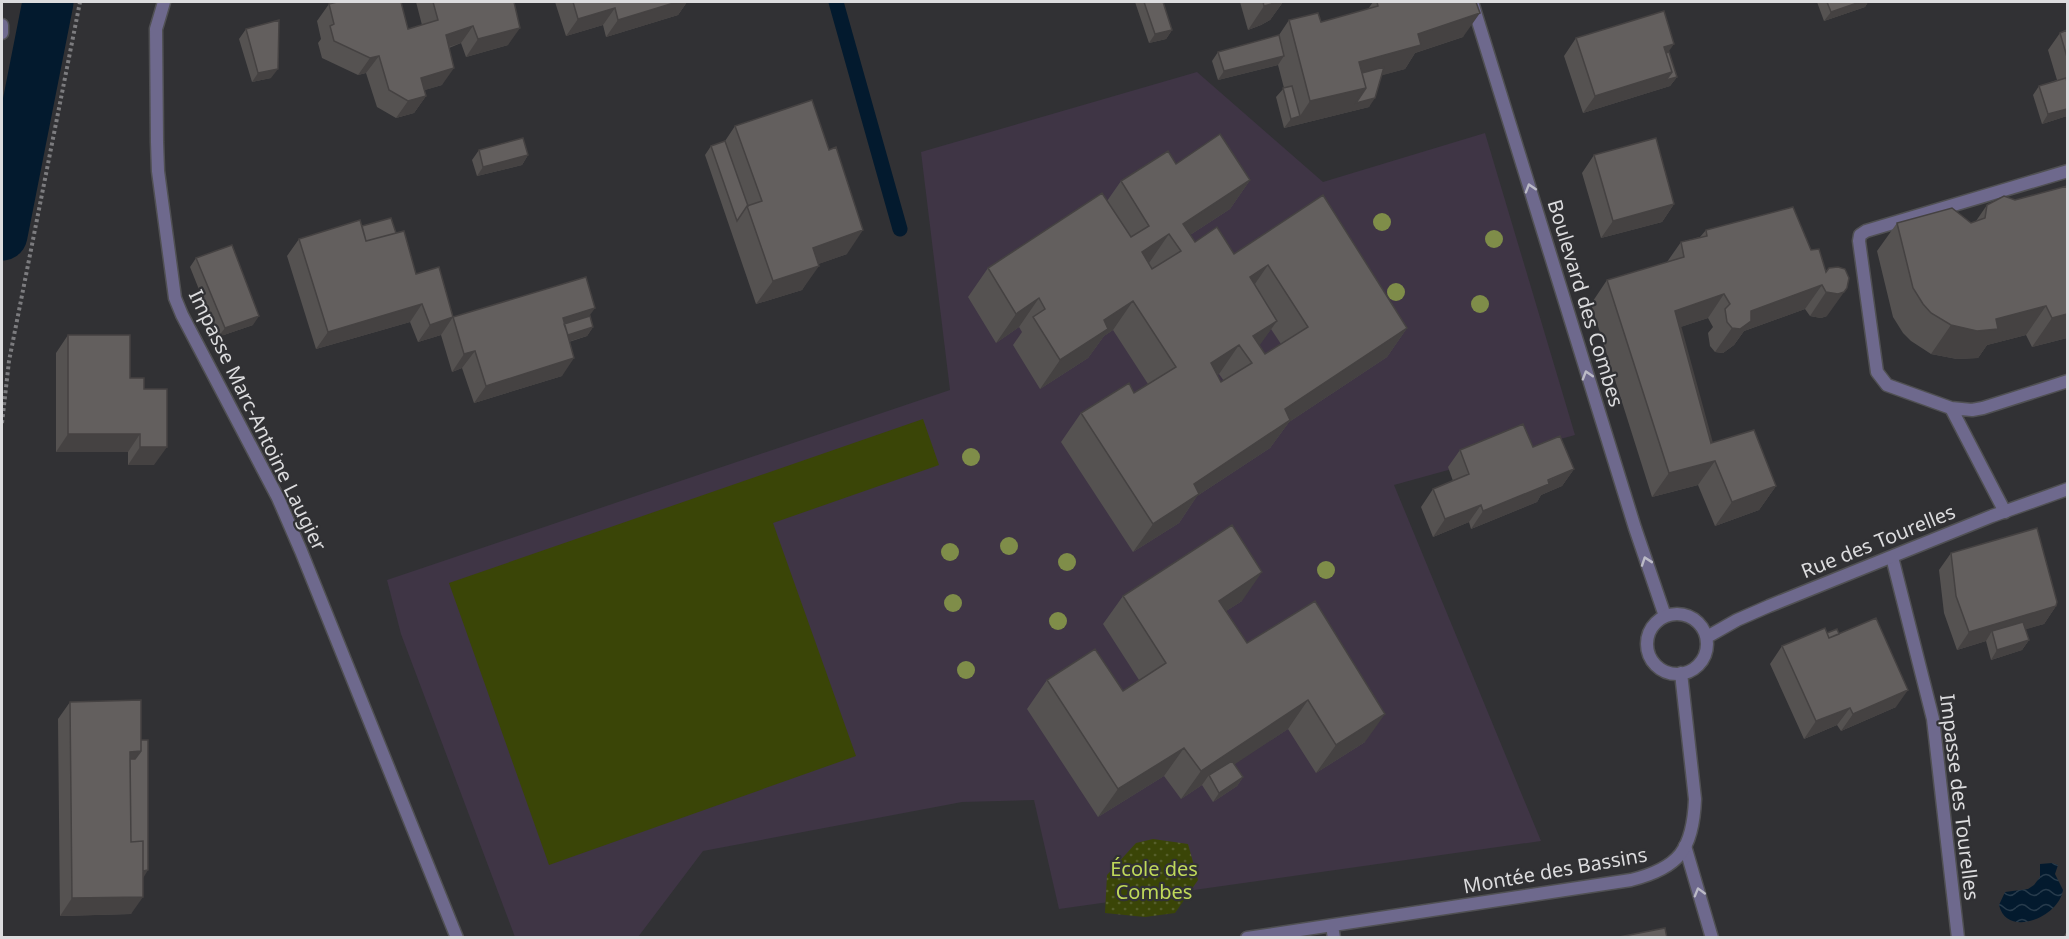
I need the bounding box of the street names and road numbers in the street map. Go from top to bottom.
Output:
street label: Boulevard des Combes [1542,196,1630,410]
street label: Impasse Marc-Antoine Laugier [183,285,333,555]
street label: Rue des Tourelles [1797,498,1959,584]
street label: Impasse des Tourelles [1934,692,1986,902]
street label: Montée des Bassins [1461,841,1649,899]

